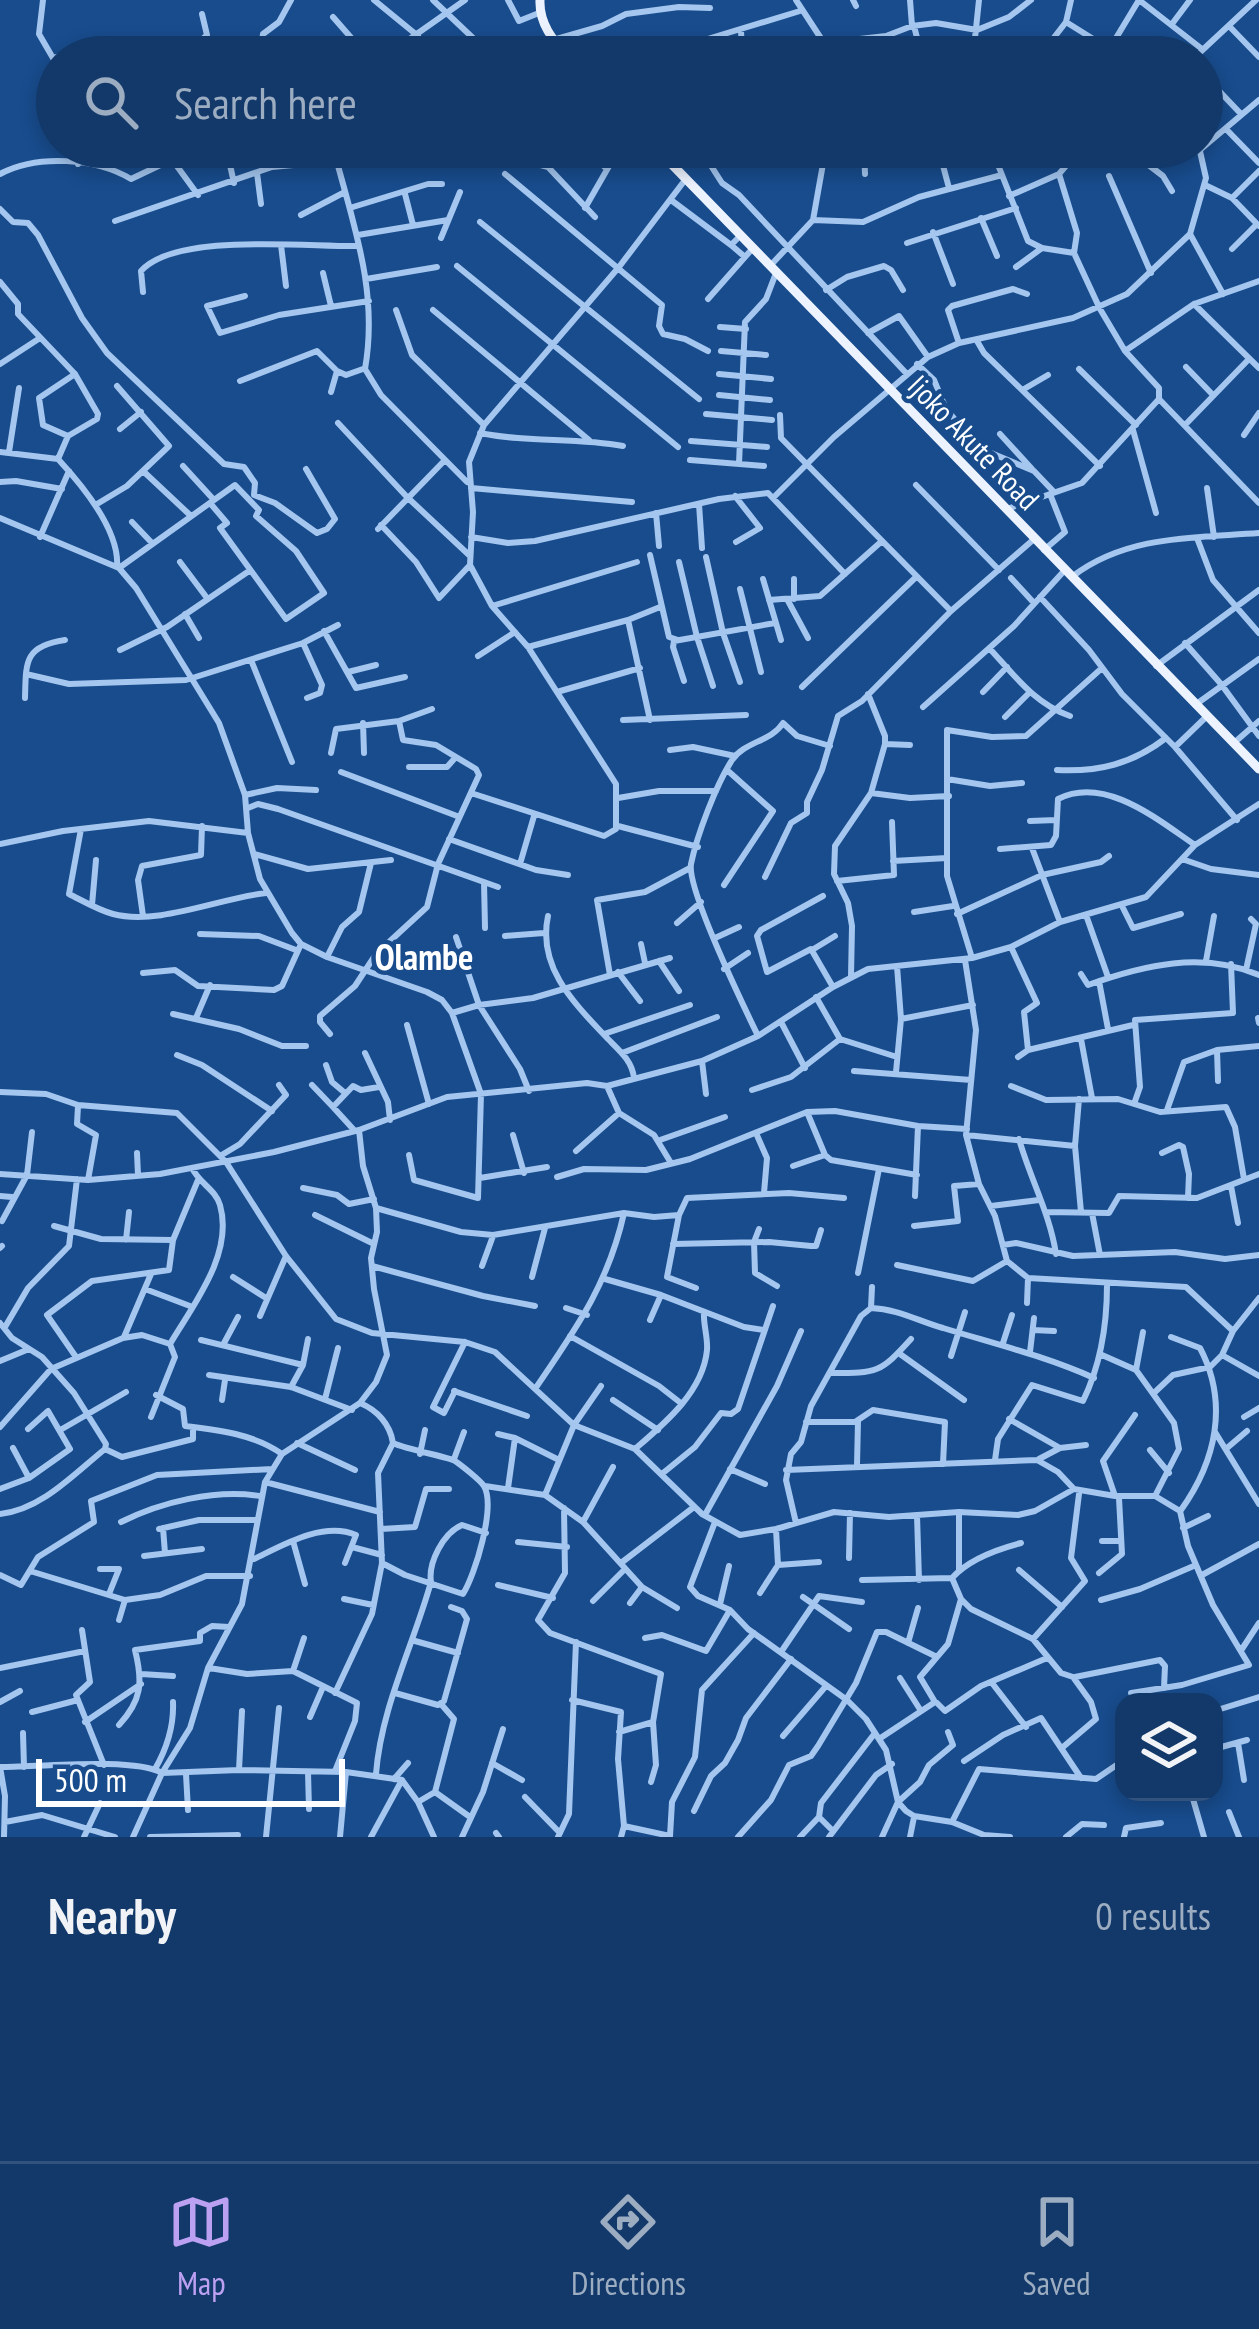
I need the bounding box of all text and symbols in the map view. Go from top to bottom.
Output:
search box [36,36,1223,168]
icon: search [78,69,144,135]
text: Search here [174,73,357,131]
street label: Ijoko Akute Road [900,366,1048,518]
district label: Olambe [375,933,473,980]
map controls [1115,1693,1223,1801]
button: layers [1115,1693,1223,1801]
scale bar [36,1753,345,1806]
text: 500 m [54,1758,127,1801]
text: Nearby [48,1882,176,1948]
text: 0 results [1095,1890,1211,1941]
tab: Map [168,2189,234,2304]
tab: Directions [571,2189,686,2304]
tab: Saved [1023,2189,1091,2304]

